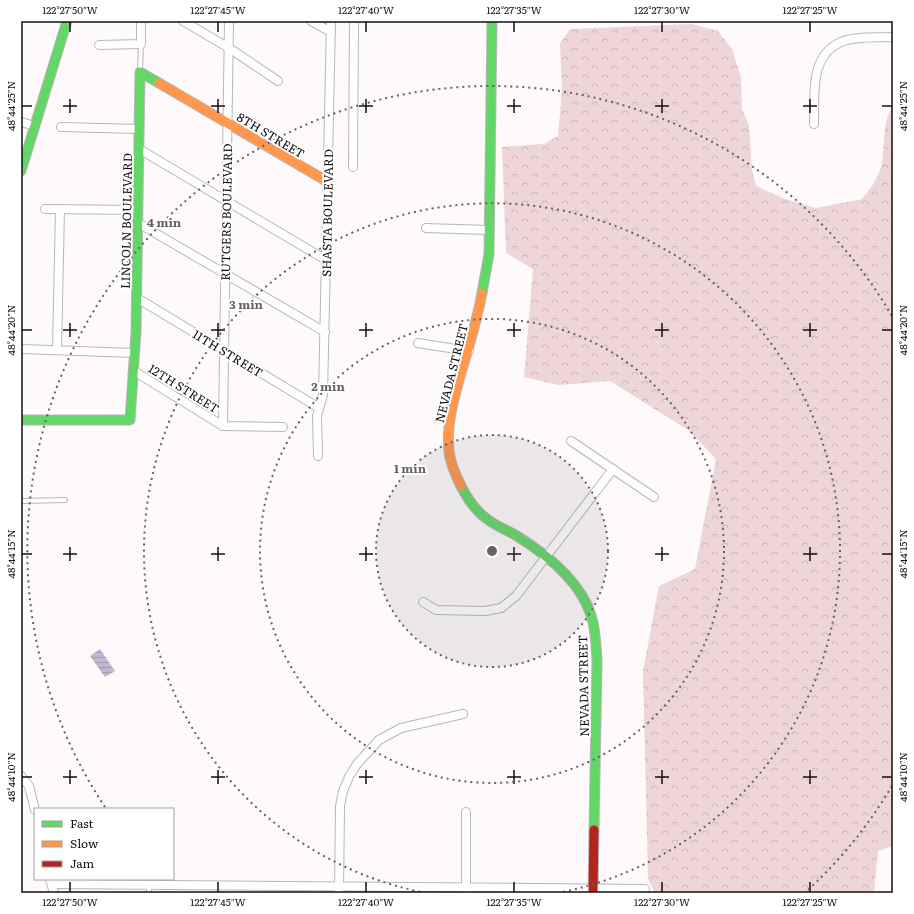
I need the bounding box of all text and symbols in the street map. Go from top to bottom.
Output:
text: 122°27'50"W [42,2,98,17]
text: 122°27'45"W [190,2,246,17]
text: 122°27'40"W [338,2,394,17]
text: 122°27'35"W [486,2,542,17]
text: 122°27'30"W [634,2,690,17]
text: 122°27'25"W [783,2,837,17]
text: 48°44'25"N [3,81,18,131]
text: 48°44'25"N [895,81,910,131]
street label: 8TH STREET [234,108,308,162]
street label: RUTGERS BOULEVARD [216,143,236,281]
street label: SHASTA BOULEVARD [317,149,337,277]
street label: LINCOLN BOULEVARD [116,153,136,289]
text: 4 min [147,213,182,231]
text: 3 min [229,295,264,313]
text: 48°44'20"N [3,305,18,355]
text: 48°44'20"N [895,305,910,355]
street label: NEVADA STREET [430,321,472,425]
street label: 11TH STREET [189,325,267,381]
street label: 12TH STREET [145,359,223,417]
text: 2 min [311,377,345,395]
text: 1 min [394,459,427,477]
text: 48°44'15"N [3,529,18,579]
text: 48°44'15"N [895,529,910,579]
centre of rings [485,544,499,558]
street label: NEVADA STREET [573,635,593,737]
text: 48°44'10"N [3,752,18,802]
text: 48°44'10"N [895,752,910,802]
legend [34,808,174,880]
text: Fast [70,814,94,832]
text: Slow [70,834,99,852]
text: Jam [70,854,95,872]
text: 122°27'50"W [42,894,98,909]
text: 122°27'45"W [190,894,246,909]
text: 122°27'40"W [338,894,394,909]
text: 122°27'35"W [486,894,542,909]
text: 122°27'30"W [634,894,690,909]
text: 122°27'25"W [783,894,837,909]

